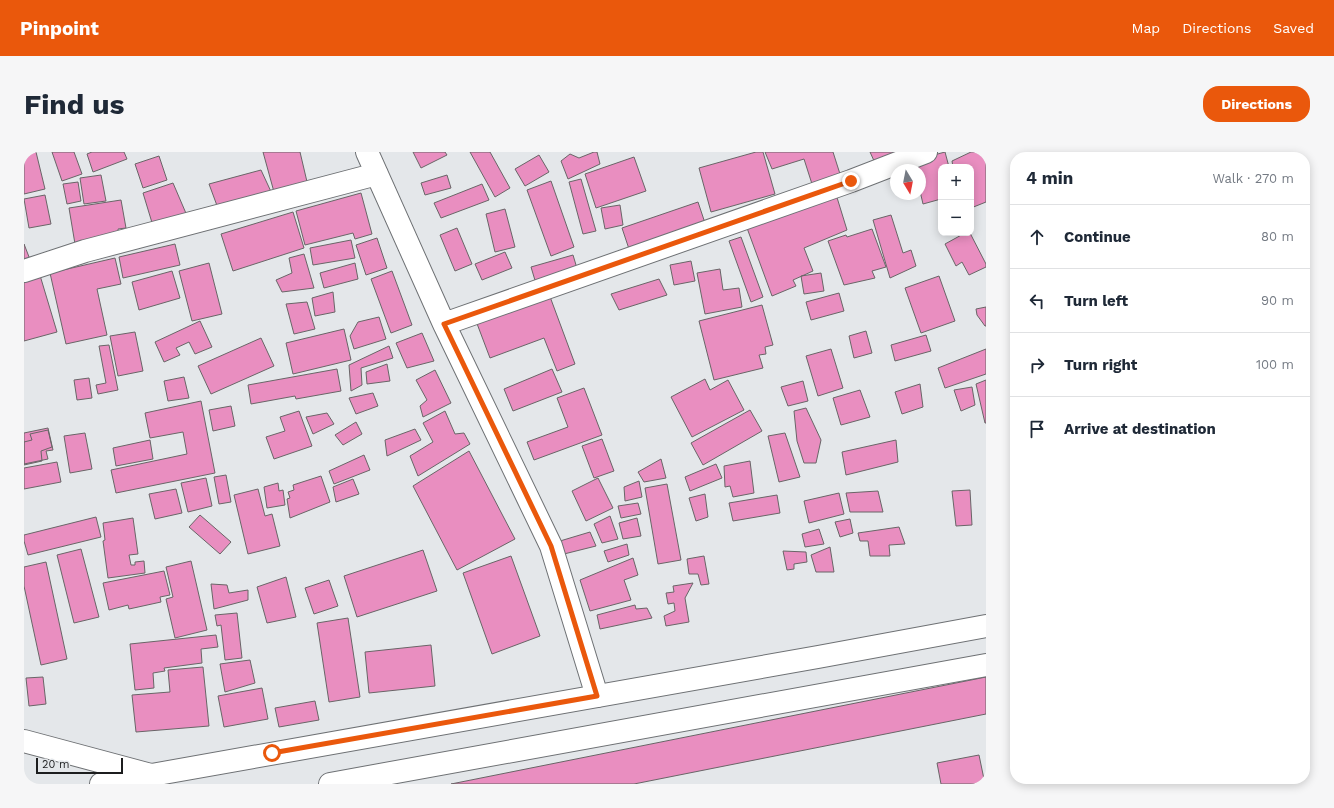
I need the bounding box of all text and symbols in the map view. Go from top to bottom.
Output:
text: Pinpoint [20,17,99,40]
text: Map [1132,20,1160,36]
text: Directions [1182,20,1251,36]
text: Saved [1273,20,1314,36]
button: Directions [1203,86,1310,122]
text: Find us [24,88,124,121]
north arrow [890,164,926,200]
map controls [938,164,974,236]
button: + [938,164,974,200]
text: 4 min [1026,168,1073,188]
text: Walk · 270 m [1213,171,1294,186]
route end [842,172,860,190]
button: − [938,200,974,236]
icon: ahead [1026,226,1048,248]
text: Continue [1064,228,1131,246]
text: 80 m [1261,229,1294,244]
icon: left [1026,290,1048,312]
text: Turn left [1064,292,1128,310]
text: 90 m [1261,293,1294,308]
icon: right [1026,354,1048,376]
text: Turn right [1064,356,1137,374]
text: 100 m [1256,357,1294,372]
icon: arrive [1026,418,1048,440]
text: Arrive at destination [1064,420,1216,438]
route start [263,744,281,762]
scale bar [36,756,123,775]
text: 20 m [42,758,70,771]

